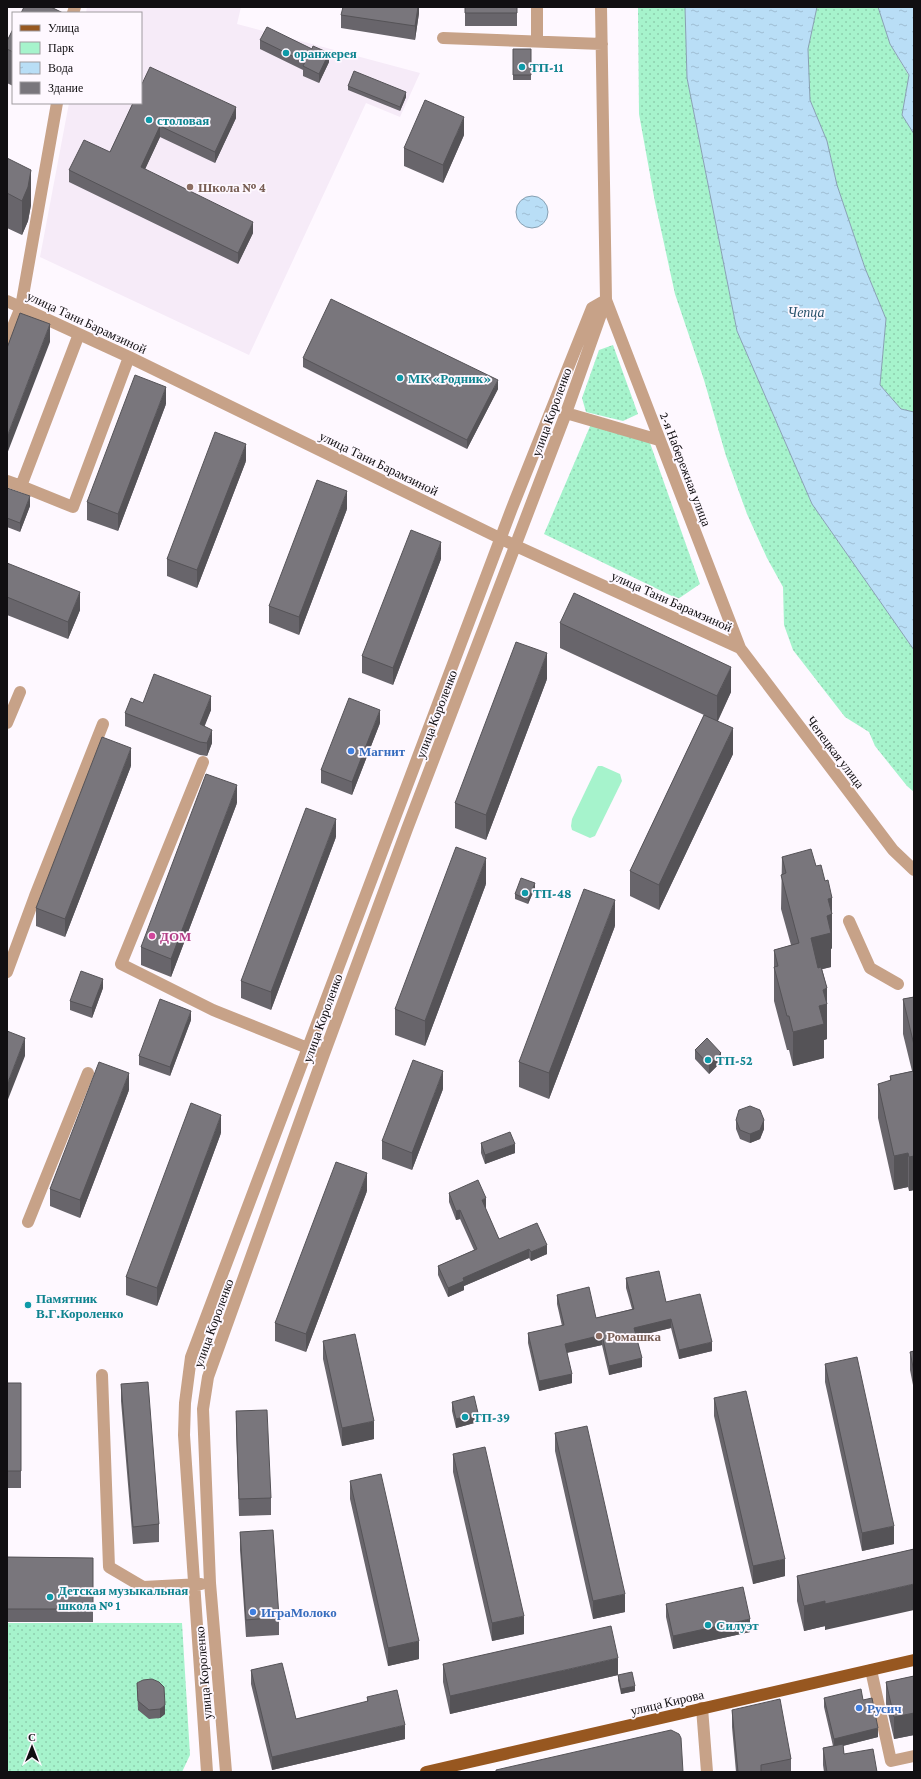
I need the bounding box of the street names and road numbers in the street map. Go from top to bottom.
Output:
street label: улица Тани Барамзиной [24,288,149,357]
street label: улица Короленко [528,366,574,459]
street label: 2-я Набережная улица [657,410,714,529]
street label: улица Тани Барамзиной [317,428,441,499]
street label: улица Тани Барамзиной [609,568,735,635]
street label: улица Короленко [413,668,460,760]
street label: Чепецкая улица [804,713,868,791]
street label: улица Короленко [299,972,345,1065]
street label: улица Короленко [190,1277,236,1370]
street label: улица Короленко [192,1626,215,1720]
street label: улица Кирова [629,1687,706,1718]

